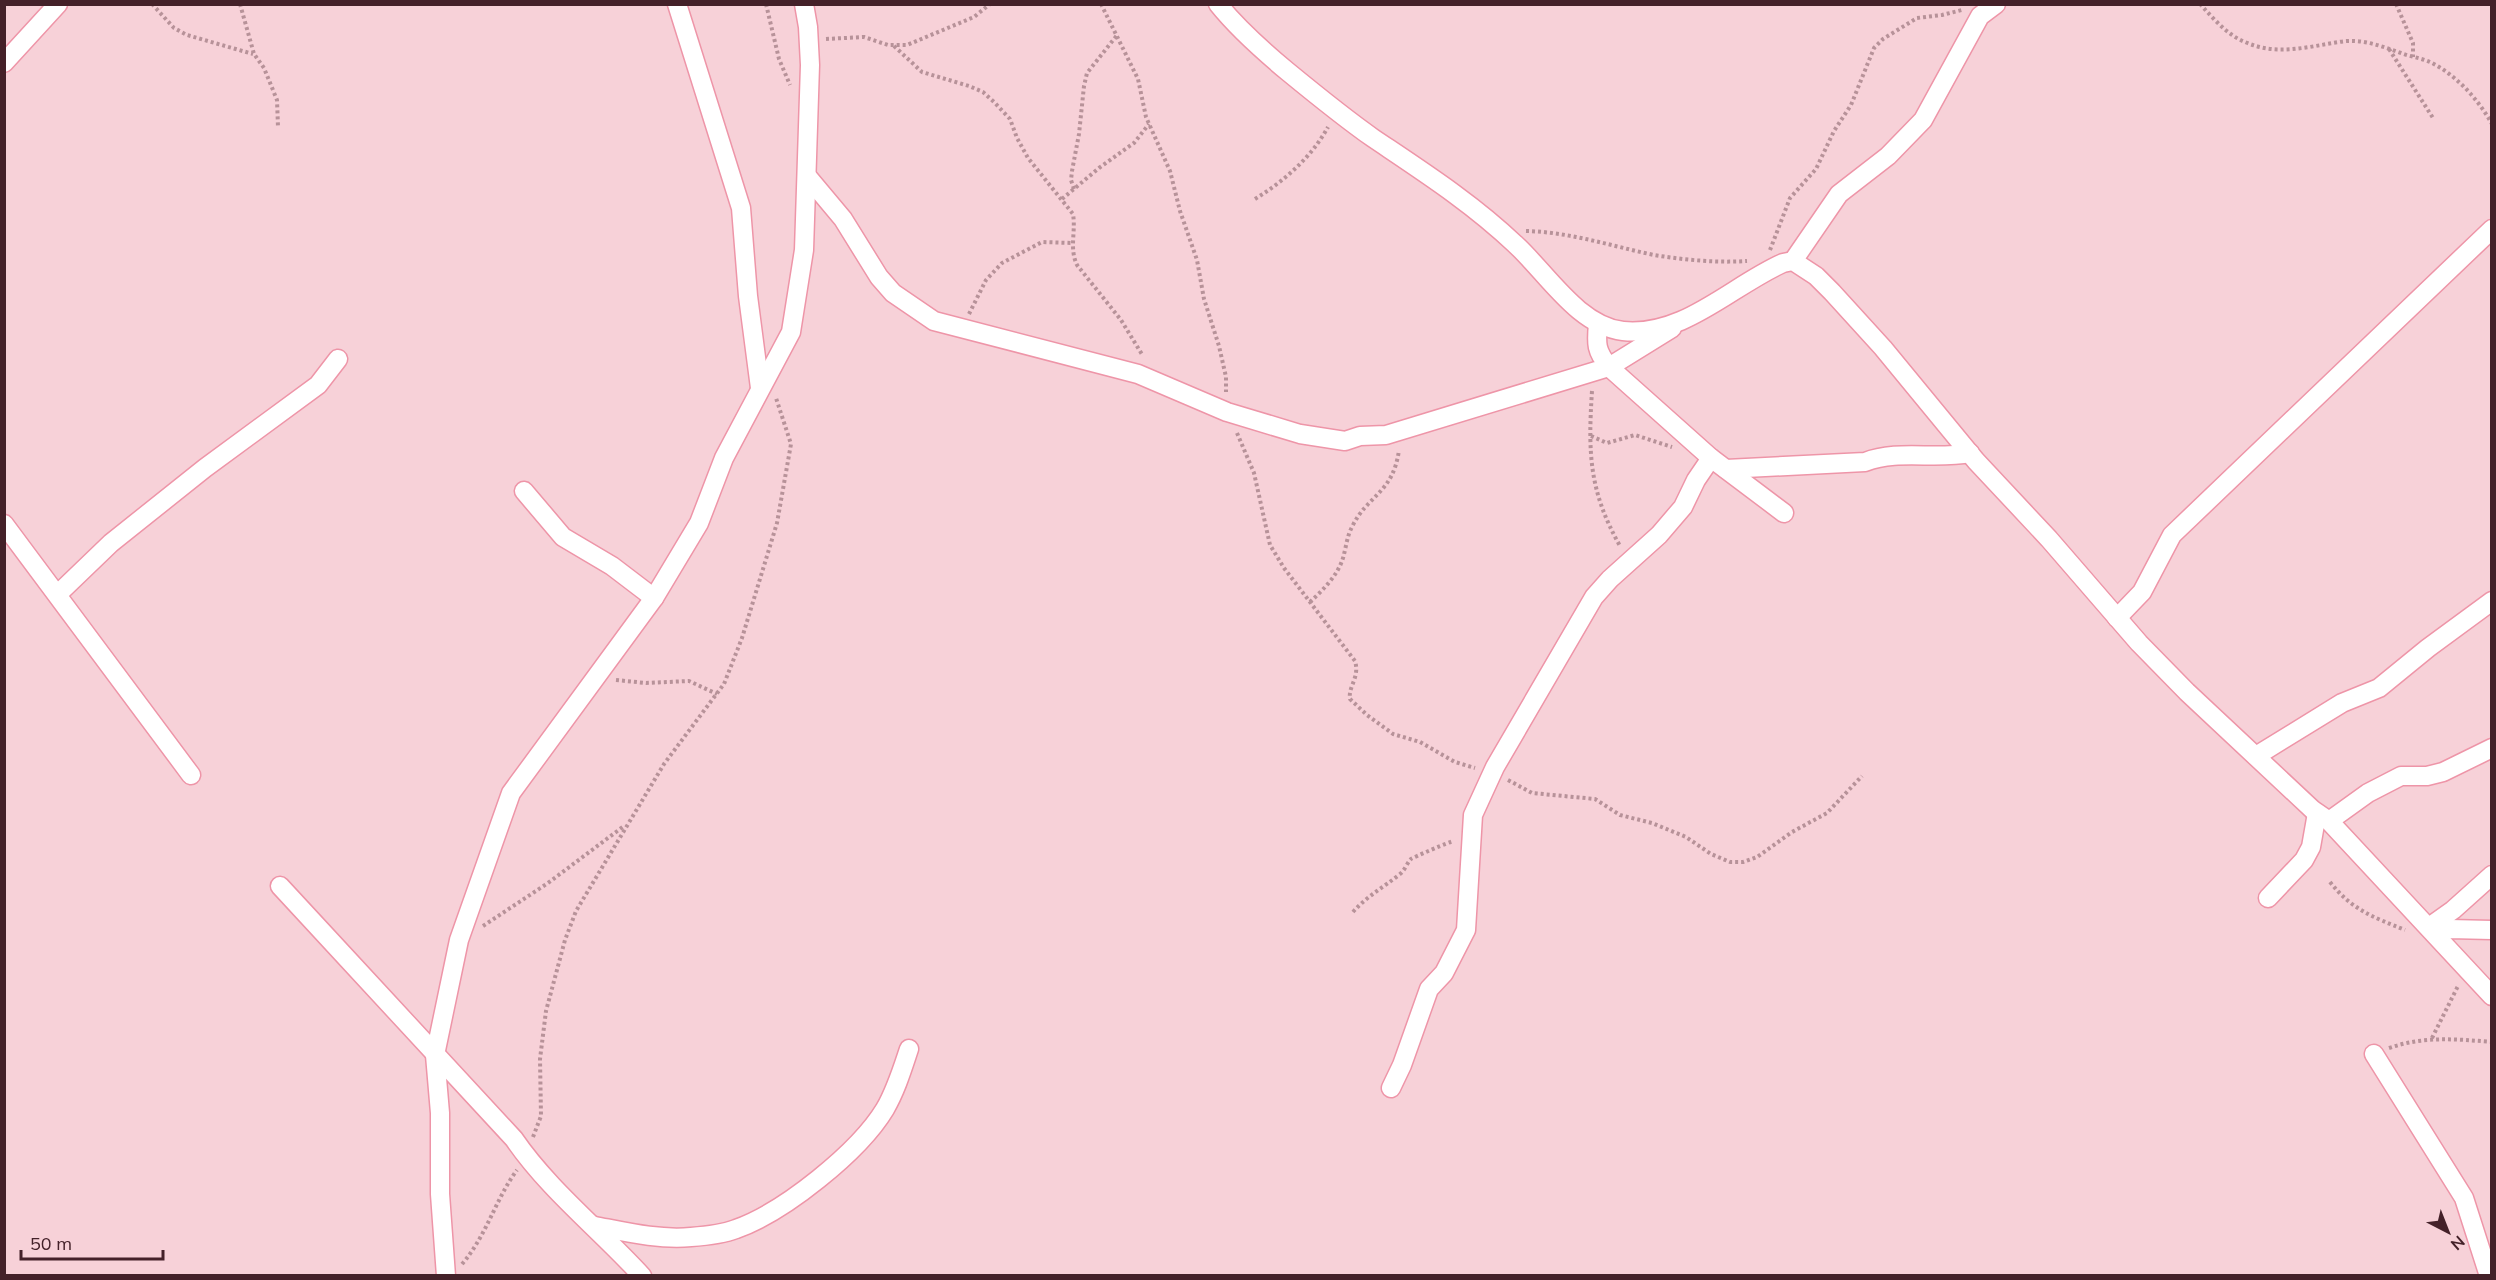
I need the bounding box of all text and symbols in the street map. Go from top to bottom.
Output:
north arrow [2418,1202,2478,1262]
scale bar [21,1223,164,1261]
text: 50 m [30,1232,72,1255]
text: N [2447,1232,2469,1255]

